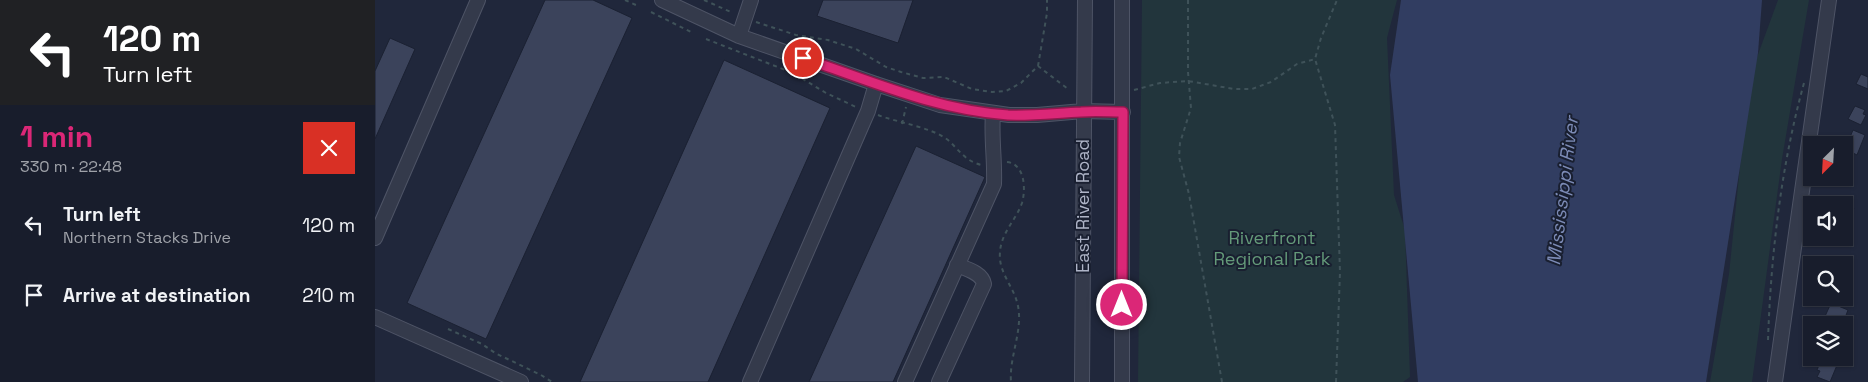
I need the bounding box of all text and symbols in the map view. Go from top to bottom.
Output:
text: 120 m [103,17,201,61]
icon: left [20,20,85,85]
pin [782,37,824,79]
icon: arrive [789,44,817,72]
text: Turn left [103,60,193,88]
water label: Mississippi River [1541,114,1584,267]
text: 1 min [20,117,93,156]
button: close [303,122,355,174]
north arrow [1803,136,1853,186]
map controls [1803,136,1853,366]
street label: East River Road [1071,139,1094,273]
text: 330 m · 22:48 [20,156,122,177]
button: sound [1803,196,1853,246]
text: Turn left [63,202,141,227]
icon: left [20,211,48,239]
text: 120 m [302,213,355,238]
park label: Riverfront Regional Park [1214,226,1331,270]
text: Northern Stacks Drive [63,227,231,248]
button: search [1803,256,1853,306]
position arrow [1095,278,1147,330]
icon: arrive [20,281,48,309]
text: Arrive at destination [63,283,251,308]
text: 210 m [302,283,355,308]
button: layers [1803,316,1853,366]

